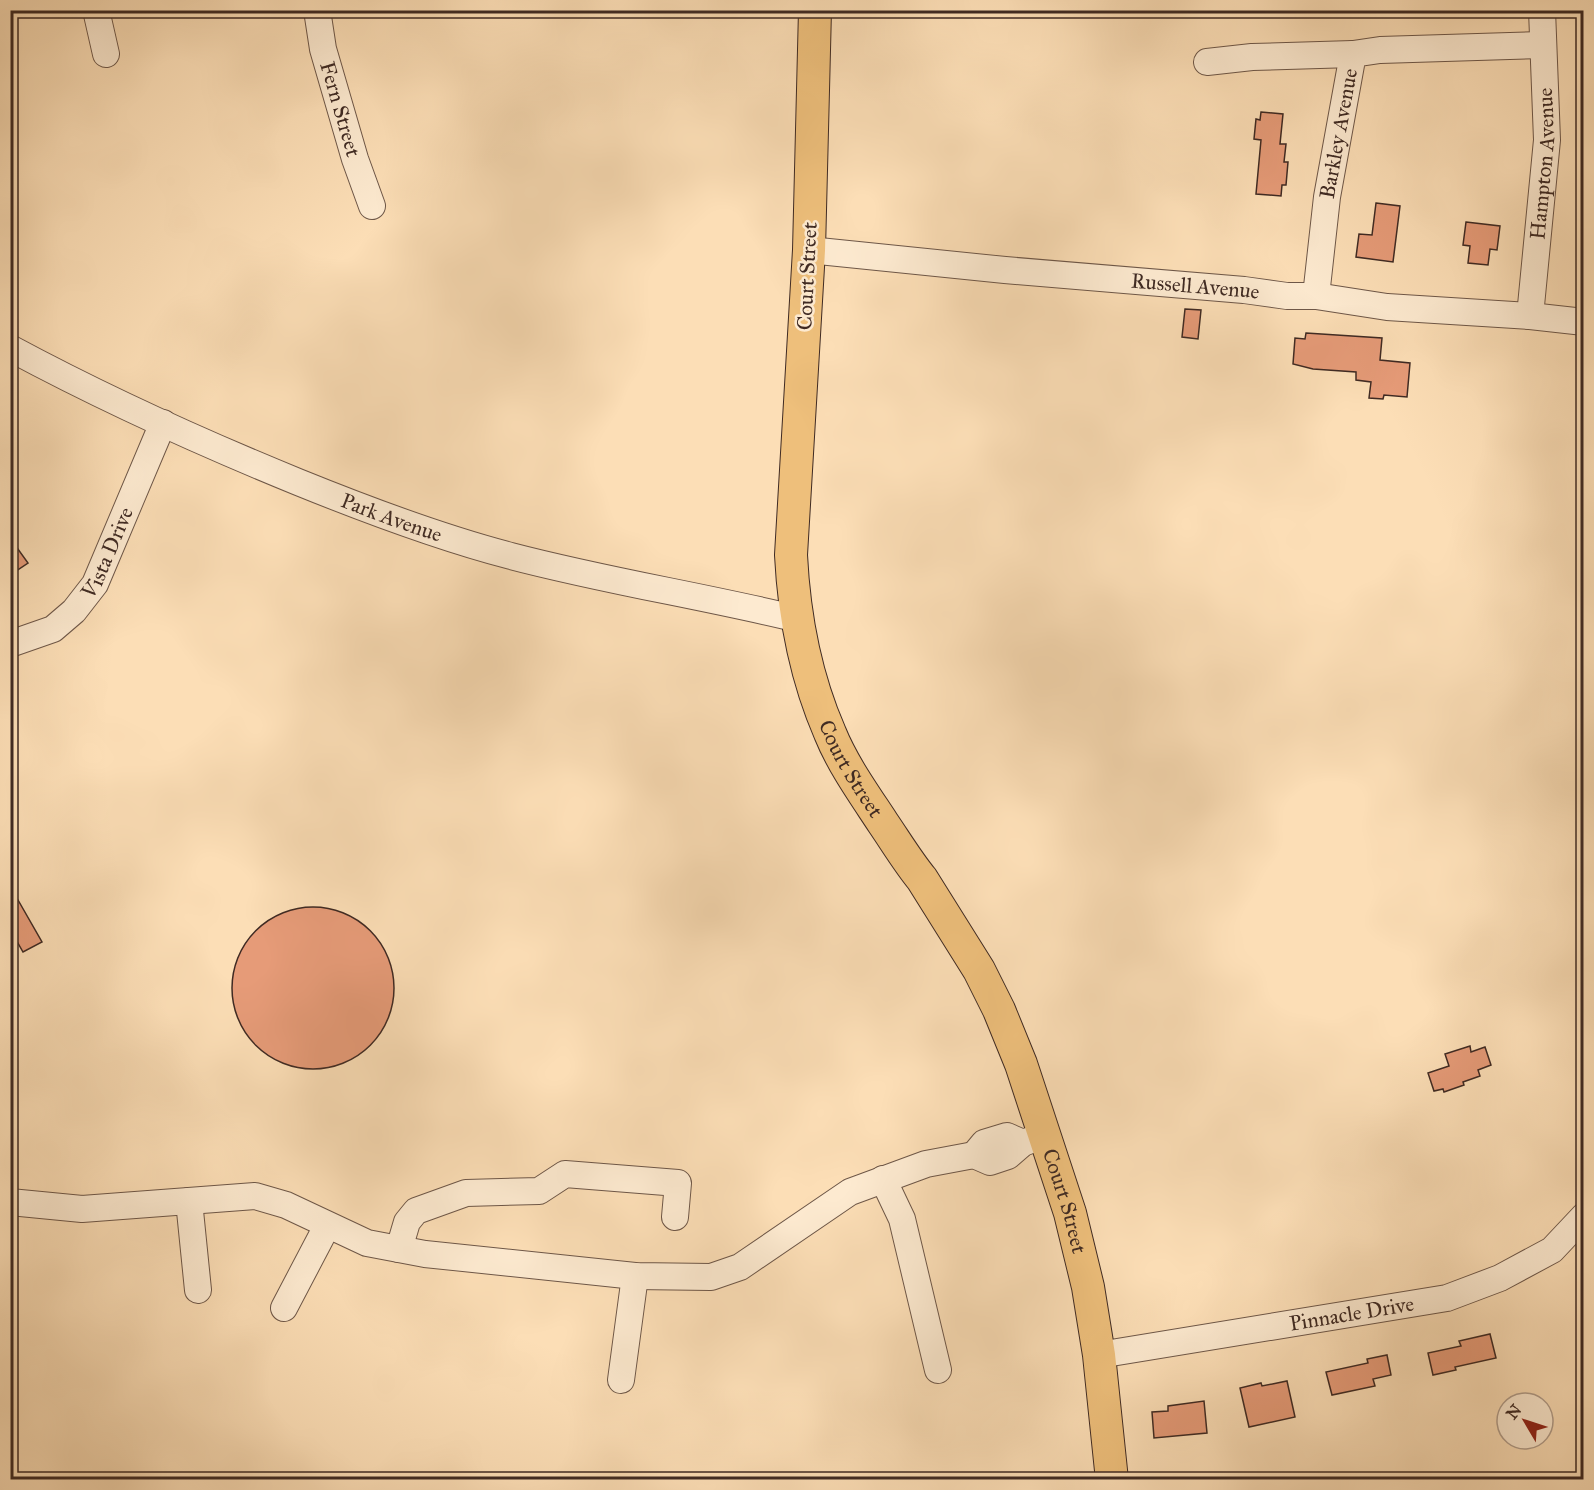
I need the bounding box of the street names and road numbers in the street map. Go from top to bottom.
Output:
street label: Fern Street [314,58,367,160]
street label: Barkley Avenue [1314,66,1363,201]
street label: Hampton Avenue [1524,87,1560,241]
street label: Court Street [791,221,823,331]
street label: Russell Avenue [1130,268,1261,305]
street label: Park Avenue [337,487,446,548]
street label: Vista Drive [75,503,139,605]
street label: Court Street [813,716,889,823]
street label: Court Street [1037,1145,1093,1257]
street label: Pinnacle Drive [1287,1291,1416,1337]

